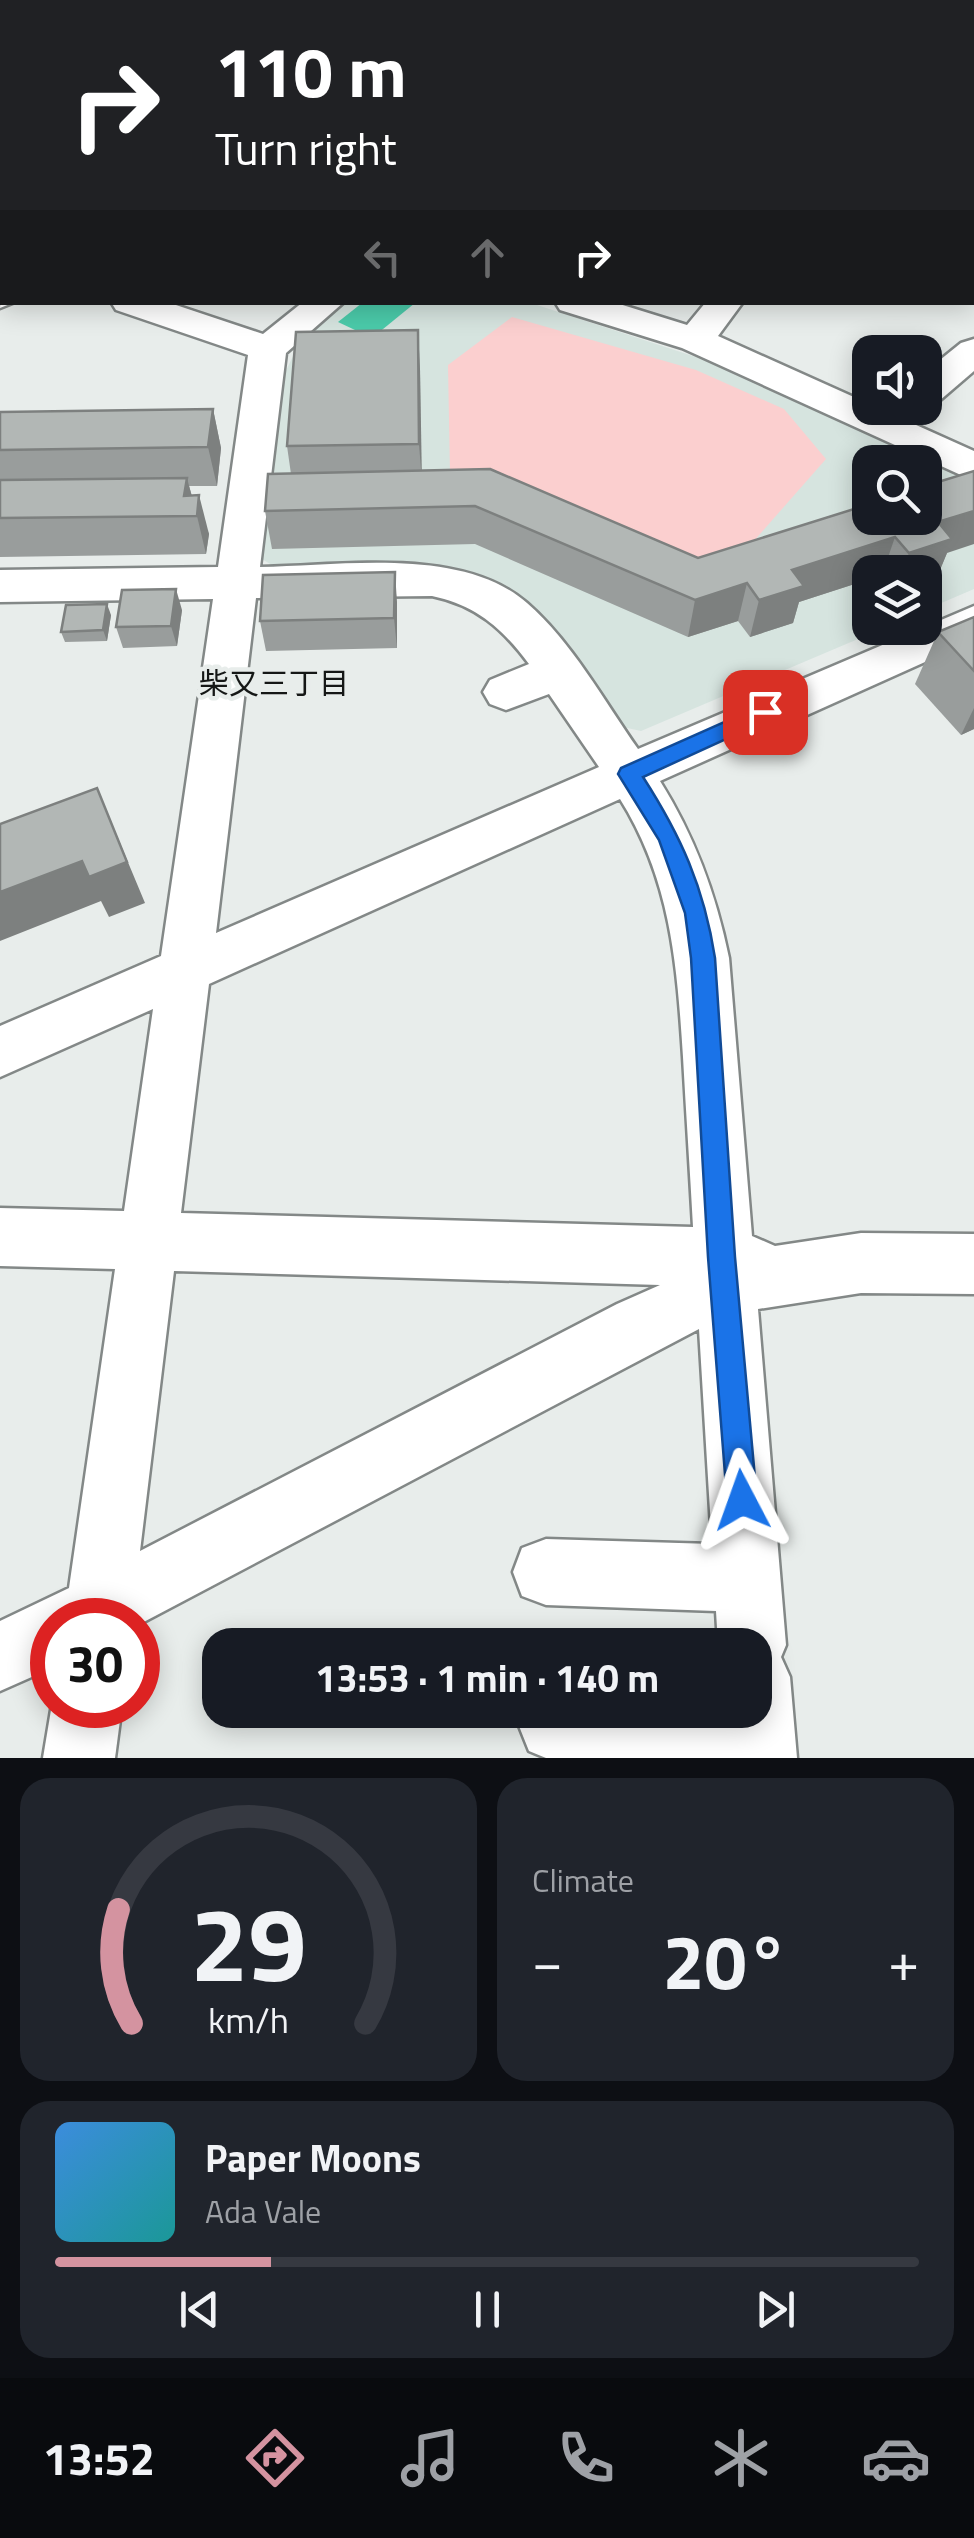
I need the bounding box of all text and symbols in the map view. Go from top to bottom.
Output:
text: 110 m [215,18,407,124]
icon: right [50,40,180,170]
text: Turn right [215,114,397,182]
icon: left [355,230,410,285]
icon: ahead [460,230,515,285]
icon: right [565,230,620,285]
map controls [852,335,942,645]
button: sound [852,335,942,425]
button: search [852,445,942,535]
button: layers [852,555,942,645]
district label: 柴又三丁目 [199,660,349,706]
pin [723,670,808,755]
icon: arrive [738,685,793,740]
position arrow [690,1448,794,1552]
speed limit sign: 30 [30,1598,160,1728]
text: 13:53 · 1 min · 140 m [315,1649,659,1707]
text: Climate [532,1856,634,1904]
text: 29 [190,1863,307,2021]
text: 20° [662,1904,789,2018]
text: − [532,1919,563,2002]
text: + [888,1919,919,2002]
text: km/h [208,1992,289,2047]
text: Paper Moons [205,2129,421,2187]
text: Ada Vale [205,2187,321,2235]
icon: previous [172,2282,227,2337]
icon: pause [460,2282,515,2337]
icon: next [748,2282,803,2337]
icon: directions [240,2423,310,2493]
icon: music [395,2423,465,2493]
icon: phone [551,2423,621,2493]
icon: climate [706,2423,776,2493]
icon: car [861,2423,931,2493]
text: 13:52 [43,2424,155,2492]

